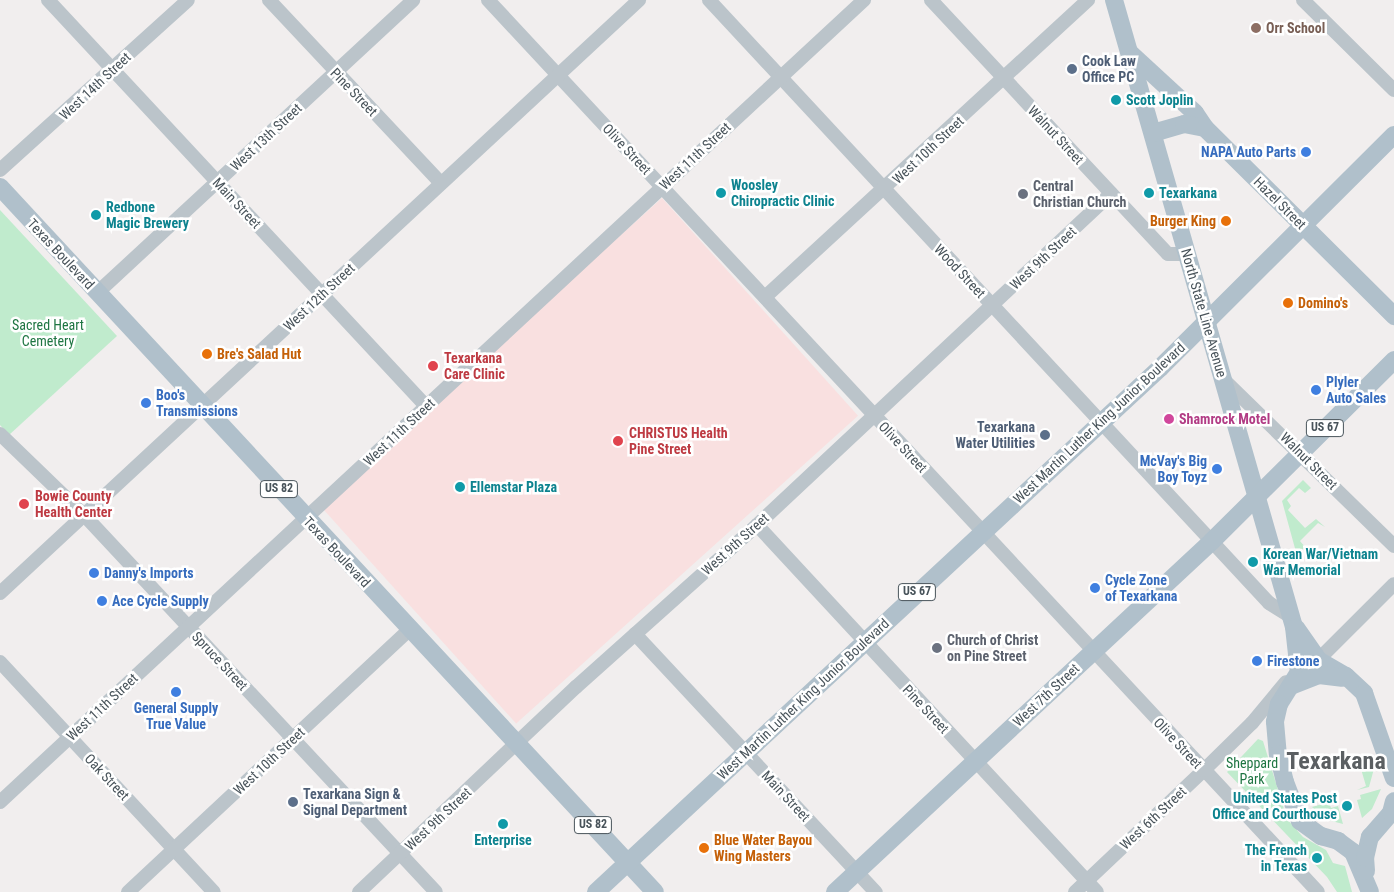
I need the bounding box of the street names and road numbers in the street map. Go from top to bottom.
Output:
street label: West 14th Street [56,49,134,123]
street label: Pine Street [327,64,381,120]
street label: West 13th Street [227,100,305,174]
street label: Walnut Street [1025,102,1087,168]
street label: West 10th Street [889,113,967,187]
street label: West 11th Street [656,119,734,193]
street label: Olive Street [599,120,655,178]
street label: Hazel Street [1250,173,1310,233]
street label: Main Street [209,174,265,232]
street label: Texas Boulevard [24,215,98,293]
street label: West 9th Street [1006,223,1080,293]
street label: Wood Street [931,241,989,301]
street label: North State Line Avenue [1178,247,1230,379]
street label: West 12th Street [280,260,358,334]
street label: West Martin Luther King Junior Boulevard [1010,339,1188,507]
street label: West 11th Street [360,395,438,469]
street label: Olive Street [875,418,931,476]
road number: US 67 [1305,418,1345,438]
street label: Walnut Street [1277,429,1341,493]
road number: US 82 [259,479,299,498]
street label: West 9th Street [698,509,772,579]
street label: Texas Boulevard [300,513,374,591]
road number: US 67 [897,582,937,602]
street label: West Martin Luther King Junior Boulevard [714,615,892,783]
street label: Spruce Street [189,628,251,694]
street label: West 7th Street [1009,660,1083,730]
street label: West 11th Street [63,670,141,744]
street label: Pine Street [899,681,953,737]
street label: Olive Street [1150,714,1206,772]
street label: West 10th Street [230,724,308,798]
street label: Oak Street [81,750,133,804]
street label: Main Street [758,767,814,825]
street label: West 6th Street [1116,783,1190,853]
street label: West 9th Street [401,784,475,854]
road number: US 82 [573,816,613,834]

